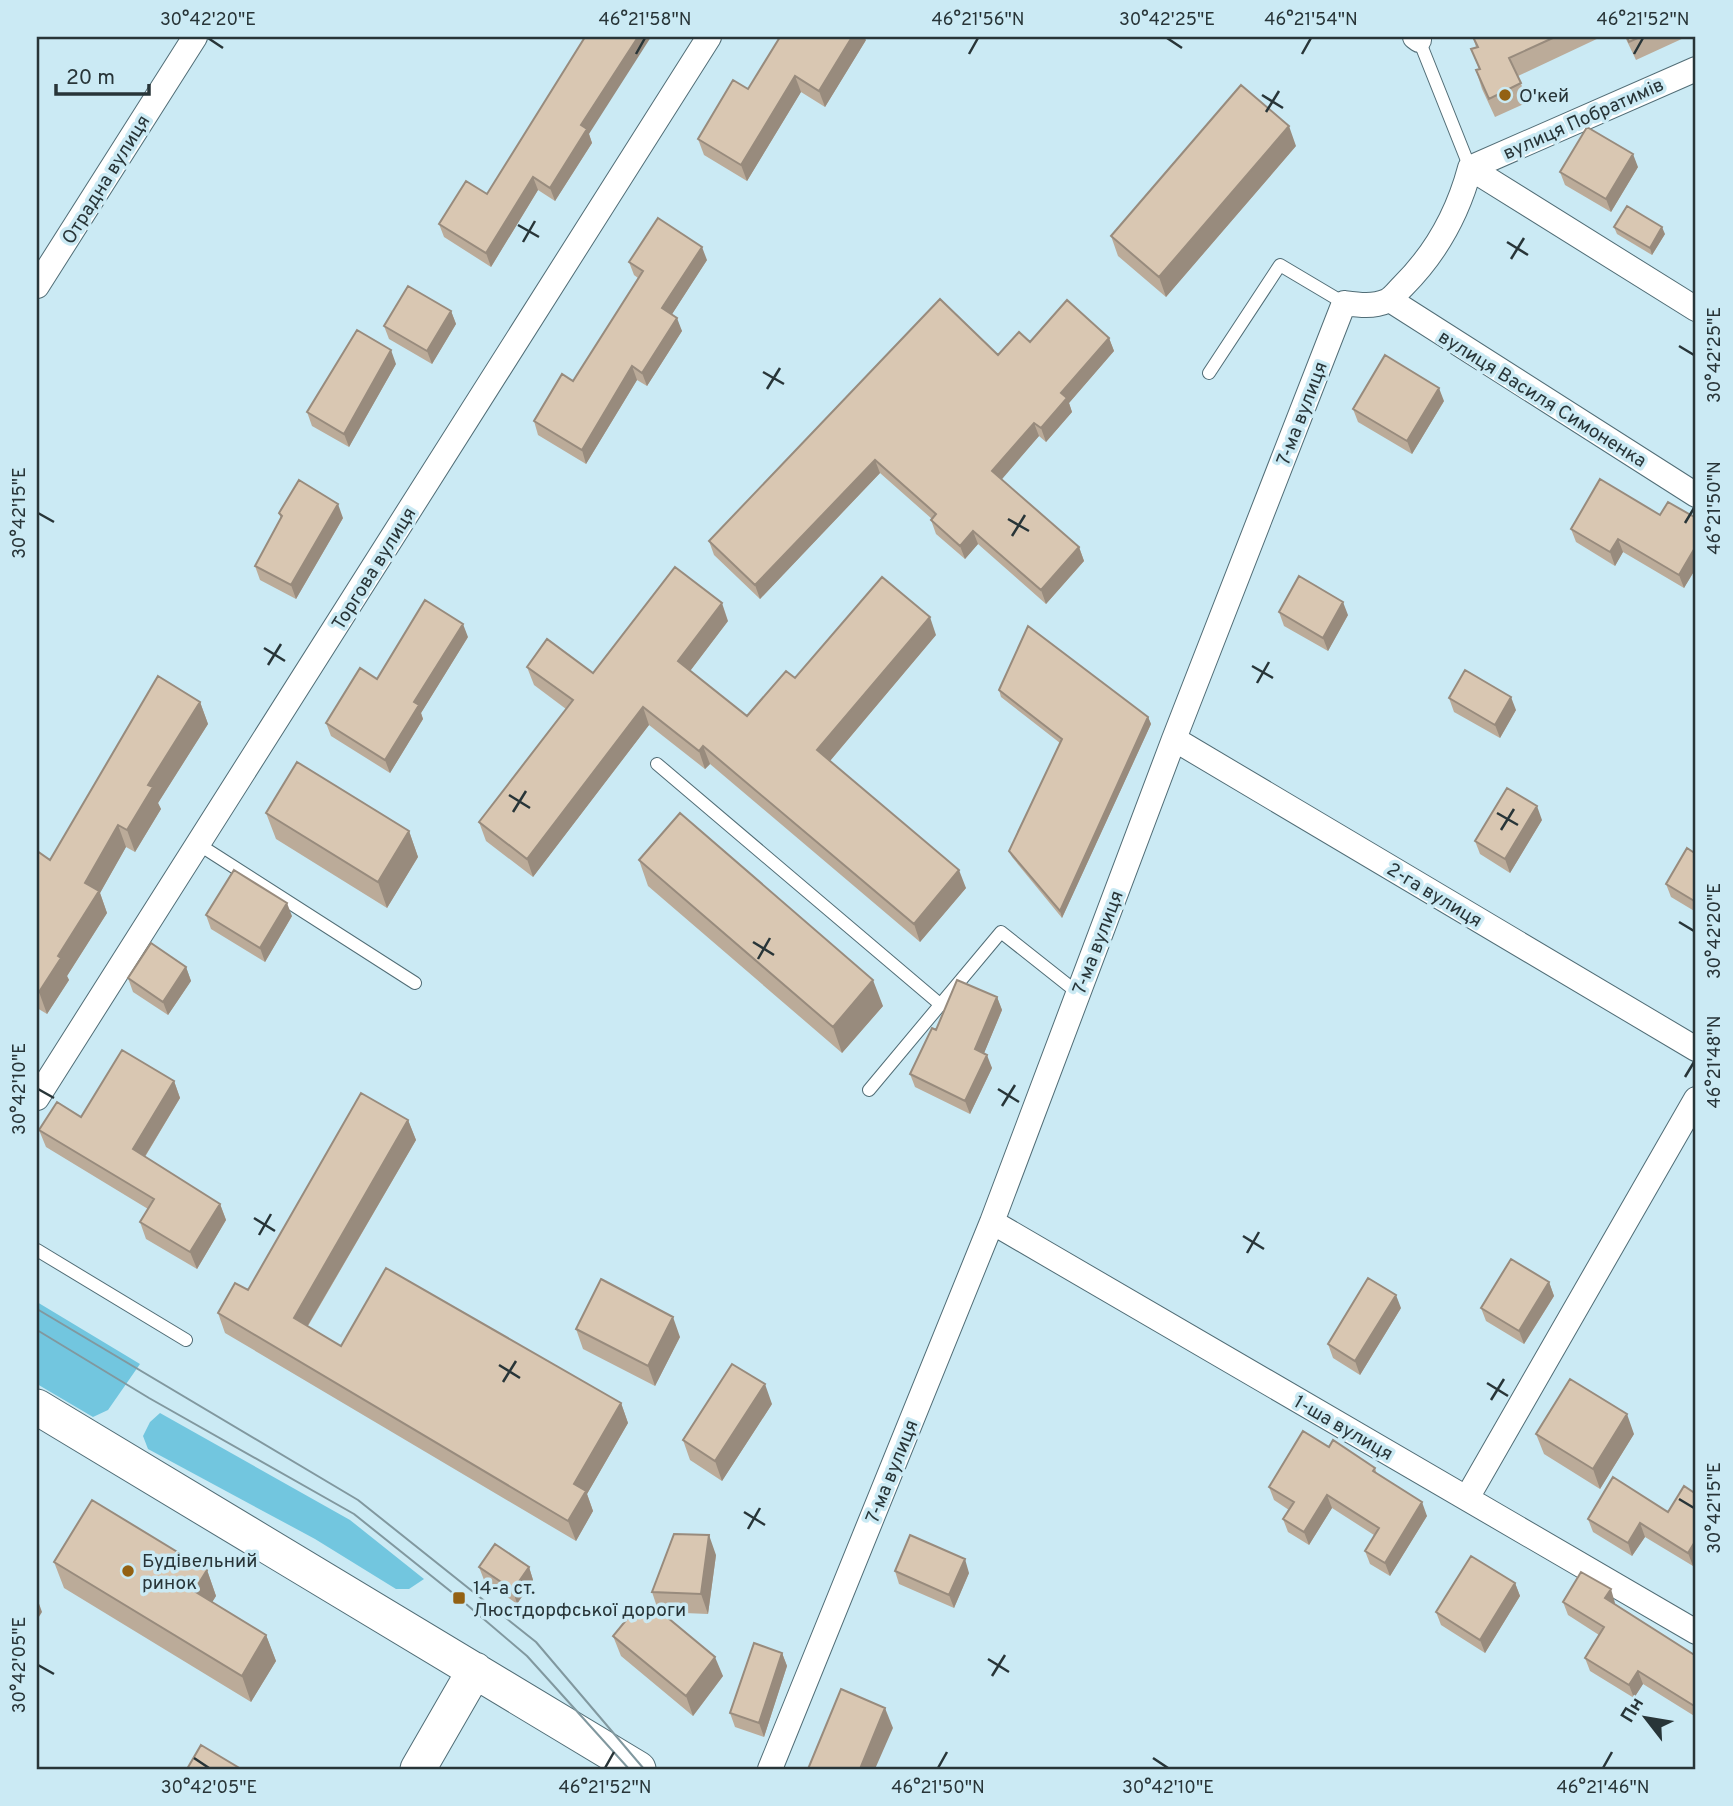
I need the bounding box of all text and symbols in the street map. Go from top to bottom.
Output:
text: 30°42'20"E [160,9,256,32]
text: 46°21'58"N [598,9,692,32]
text: 46°21'56"N [932,9,1024,32]
text: 30°42'25"E [1119,9,1215,32]
text: 46°21'54"N [1264,9,1358,32]
text: 46°21'52"N [1597,9,1689,32]
scale bar [56,52,149,96]
text: 20 m [66,65,115,92]
street label: вулиця Побратимів [1500,74,1668,166]
place label: О'кей [1519,85,1569,109]
marker: О'кей [1497,87,1513,103]
street label: Отрадна вулиця [57,111,156,249]
text: 30°42'25"E [1704,307,1727,403]
street label: вулиця Василя Симоненка [1433,326,1651,474]
street label: 7-ма вулиця [1272,358,1334,469]
text: 46°21'50"N [1704,461,1727,555]
text: 30°42'15"E [9,467,32,559]
street label: Торгова вулиця [327,503,422,635]
street label: 2-га вулиця [1382,858,1486,934]
text: 30°42'20"E [1704,883,1727,979]
street label: 7-ма вулиця [1068,887,1130,998]
text: 46°21'48"N [1704,1015,1727,1109]
text: 30°42'10"E [9,1043,32,1135]
street label: 1-ша вулиця [1289,1391,1397,1467]
street label: 7-ма вулиця [861,1417,924,1527]
text: 30°42'15"E [1704,1462,1727,1554]
place label: Будівельний ринок [142,1550,257,1596]
marker: Будівельний ринок [120,1563,136,1579]
place label: 14-а ст. Люстдорфської дороги [473,1577,686,1623]
marker: 14-а ст. Люстдорфської дороги [451,1590,467,1606]
text: 30°42'05"E [9,1617,32,1713]
north arrow [1610,1684,1680,1754]
text: Пн [1616,1693,1650,1727]
text: 30°42'05"E [161,1777,257,1800]
text: 46°21'52"N [559,1777,651,1800]
text: 46°21'50"N [891,1777,985,1800]
text: 30°42'10"E [1122,1777,1214,1800]
text: 46°21'46"N [1557,1777,1649,1800]

